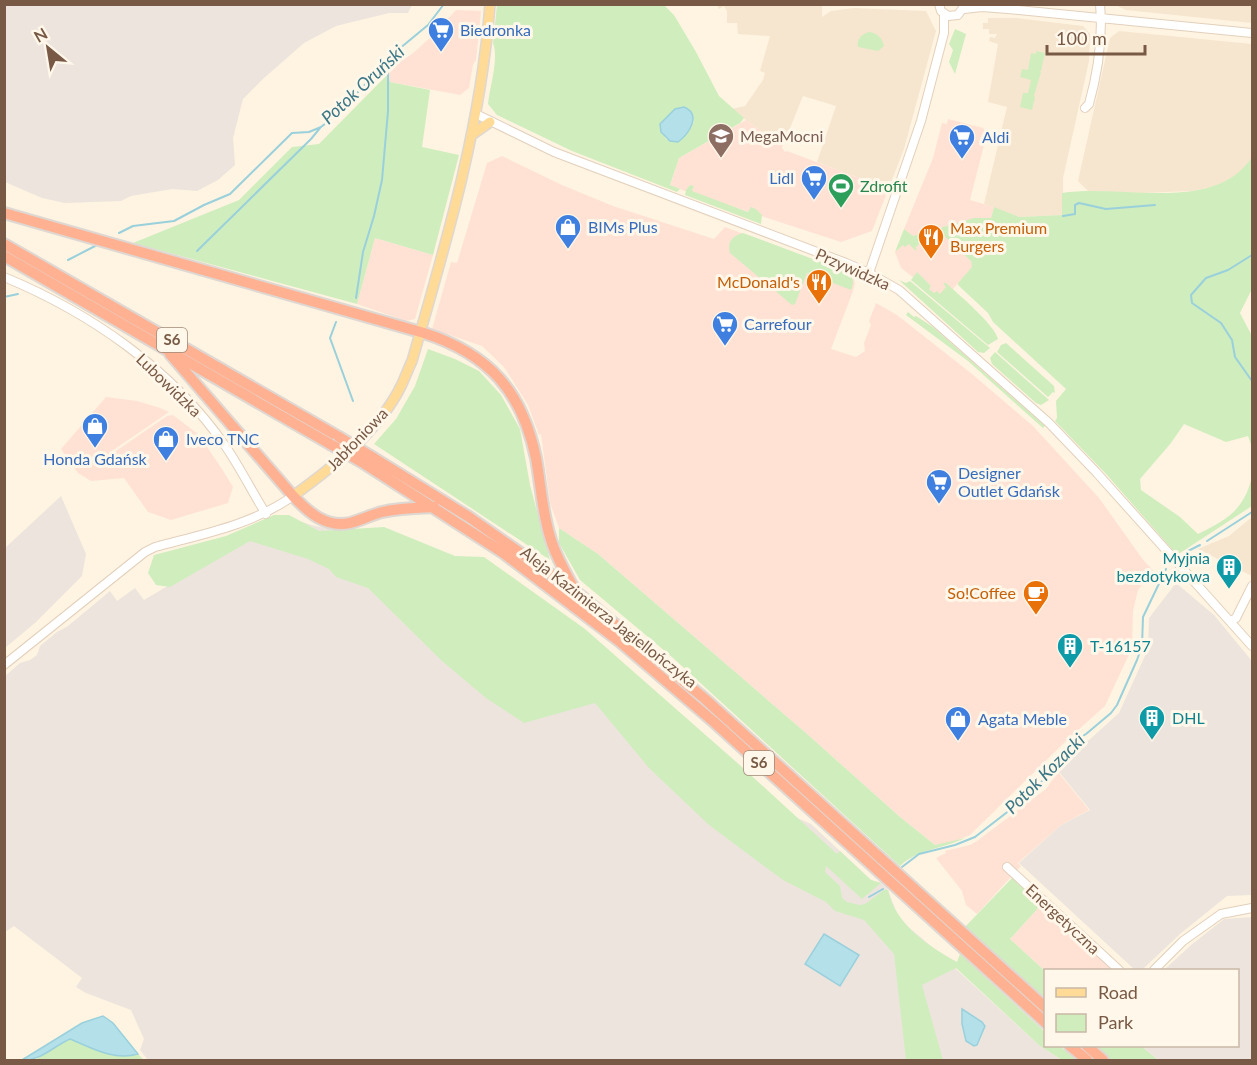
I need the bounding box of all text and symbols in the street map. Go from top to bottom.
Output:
supermarket icon: Biedronka [426,15,456,53]
north arrow [18,18,78,78]
scale bar [1047,18,1144,56]
place label: Biedronka [460,20,531,39]
text: N [30,23,50,46]
text: 100 m [1056,27,1107,49]
water label: Potok Oruński [316,40,408,128]
school or university icon: MegaMocni [706,121,736,159]
supermarket icon: Aldi [947,122,977,160]
place label: MegaMocni [740,126,823,145]
place label: Aldi [982,127,1009,146]
supermarket icon: Lidl [799,163,829,201]
place label: Lidl [769,168,794,187]
sports icon: Zdrofit [826,171,856,209]
place label: Zdrofit [860,176,908,195]
shop icon: BIMs Plus [553,212,583,250]
place label: BIMs Plus [588,217,658,236]
place label: Max Premium Burgers [950,218,1047,255]
restaurant icon: Max Premium Burgers [916,222,946,260]
street label: Przywidzka [813,244,893,293]
restaurant icon: McDonald's [804,267,834,305]
place label: McDonald's [717,272,800,291]
supermarket icon: Carrefour [710,309,740,347]
place label: Carrefour [744,314,812,333]
road number: S6 [157,328,187,352]
street label: Lubowidzka [133,349,206,420]
street label: Jabłoniowa [322,403,391,474]
shop icon: Honda Gdańsk [80,411,110,449]
shop icon: Iveco TNC [151,424,181,462]
place label: Iveco TNC [186,429,260,448]
place label: Honda Gdańsk [43,449,148,468]
place label: Designer Outlet Gdańsk [958,463,1061,500]
supermarket icon: Designer Outlet Gdańsk [924,467,954,505]
street label: Aleja Kazimierza Jagiellończyka [517,542,701,691]
place label: Myjnia bezdotykowa [1117,548,1210,585]
building icon: Myjnia bezdotykowa [1214,552,1244,590]
cafe icon: So!Coffee [1021,578,1051,616]
place label: So!Coffee [947,583,1016,602]
building icon: T-16157 [1055,631,1085,669]
place label: T-16157 [1090,636,1151,655]
building icon: DHL [1137,703,1167,741]
shop icon: Agata Meble [943,704,973,742]
place label: DHL [1172,708,1205,727]
place label: Agata Meble [978,709,1067,728]
water label: Potok Kozacki [1000,729,1089,818]
road number: S6 [744,751,774,775]
street label: Energetyczna [1022,880,1104,958]
legend [1044,969,1239,1047]
text: Road [1098,981,1138,1003]
text: Park [1098,1011,1134,1033]

